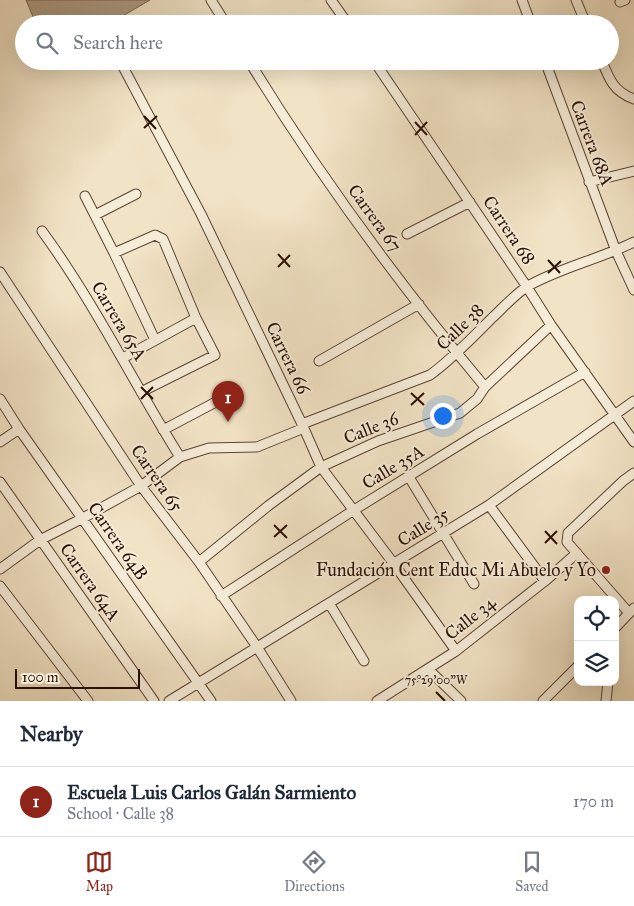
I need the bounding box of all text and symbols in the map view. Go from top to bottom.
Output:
search box [15,15,619,70]
icon: search [33,29,61,57]
text: Search here [73,31,163,54]
street label: Carrera 68A [566,97,618,189]
street label: Carrera 67 [343,180,407,256]
street label: Carrera 68 [478,192,540,268]
street label: Carrera 65A [87,277,151,365]
street label: Calle 38 [432,299,488,355]
street label: Carrera 66 [261,318,315,398]
pin: 1 [212,381,244,422]
your location [430,403,456,429]
street label: Calle 36 [340,407,402,449]
street label: Carrera 65 [126,440,188,516]
street label: Calle 35A [358,440,428,494]
street label: Carrera 64B [83,498,153,584]
street label: Calle 35 [393,502,453,551]
street label: Carrera 64A [55,539,125,625]
place label: Fundación Cent Educ Mi Abuelo y Yo [316,559,596,581]
marker: Fundación Cent Educ Mi Abuelo y Yo [600,564,612,576]
street label: Calle 34 [440,591,500,645]
map controls [574,596,619,686]
button: locate [574,596,619,641]
button: layers [574,641,619,686]
scale bar [15,666,140,689]
text: 100 m [22,669,59,686]
text: 75°29'00"W [405,673,468,687]
text: Nearby [20,721,83,747]
text: Escuela Luis Carlos Galán Sarmiento [67,781,356,804]
text: 1 [33,792,39,811]
text: 170 m [573,792,614,811]
text: School · Calle 38 [67,804,174,823]
tab: Map [85,848,113,895]
tab: Directions [284,848,345,895]
tab: Saved [515,848,549,895]

